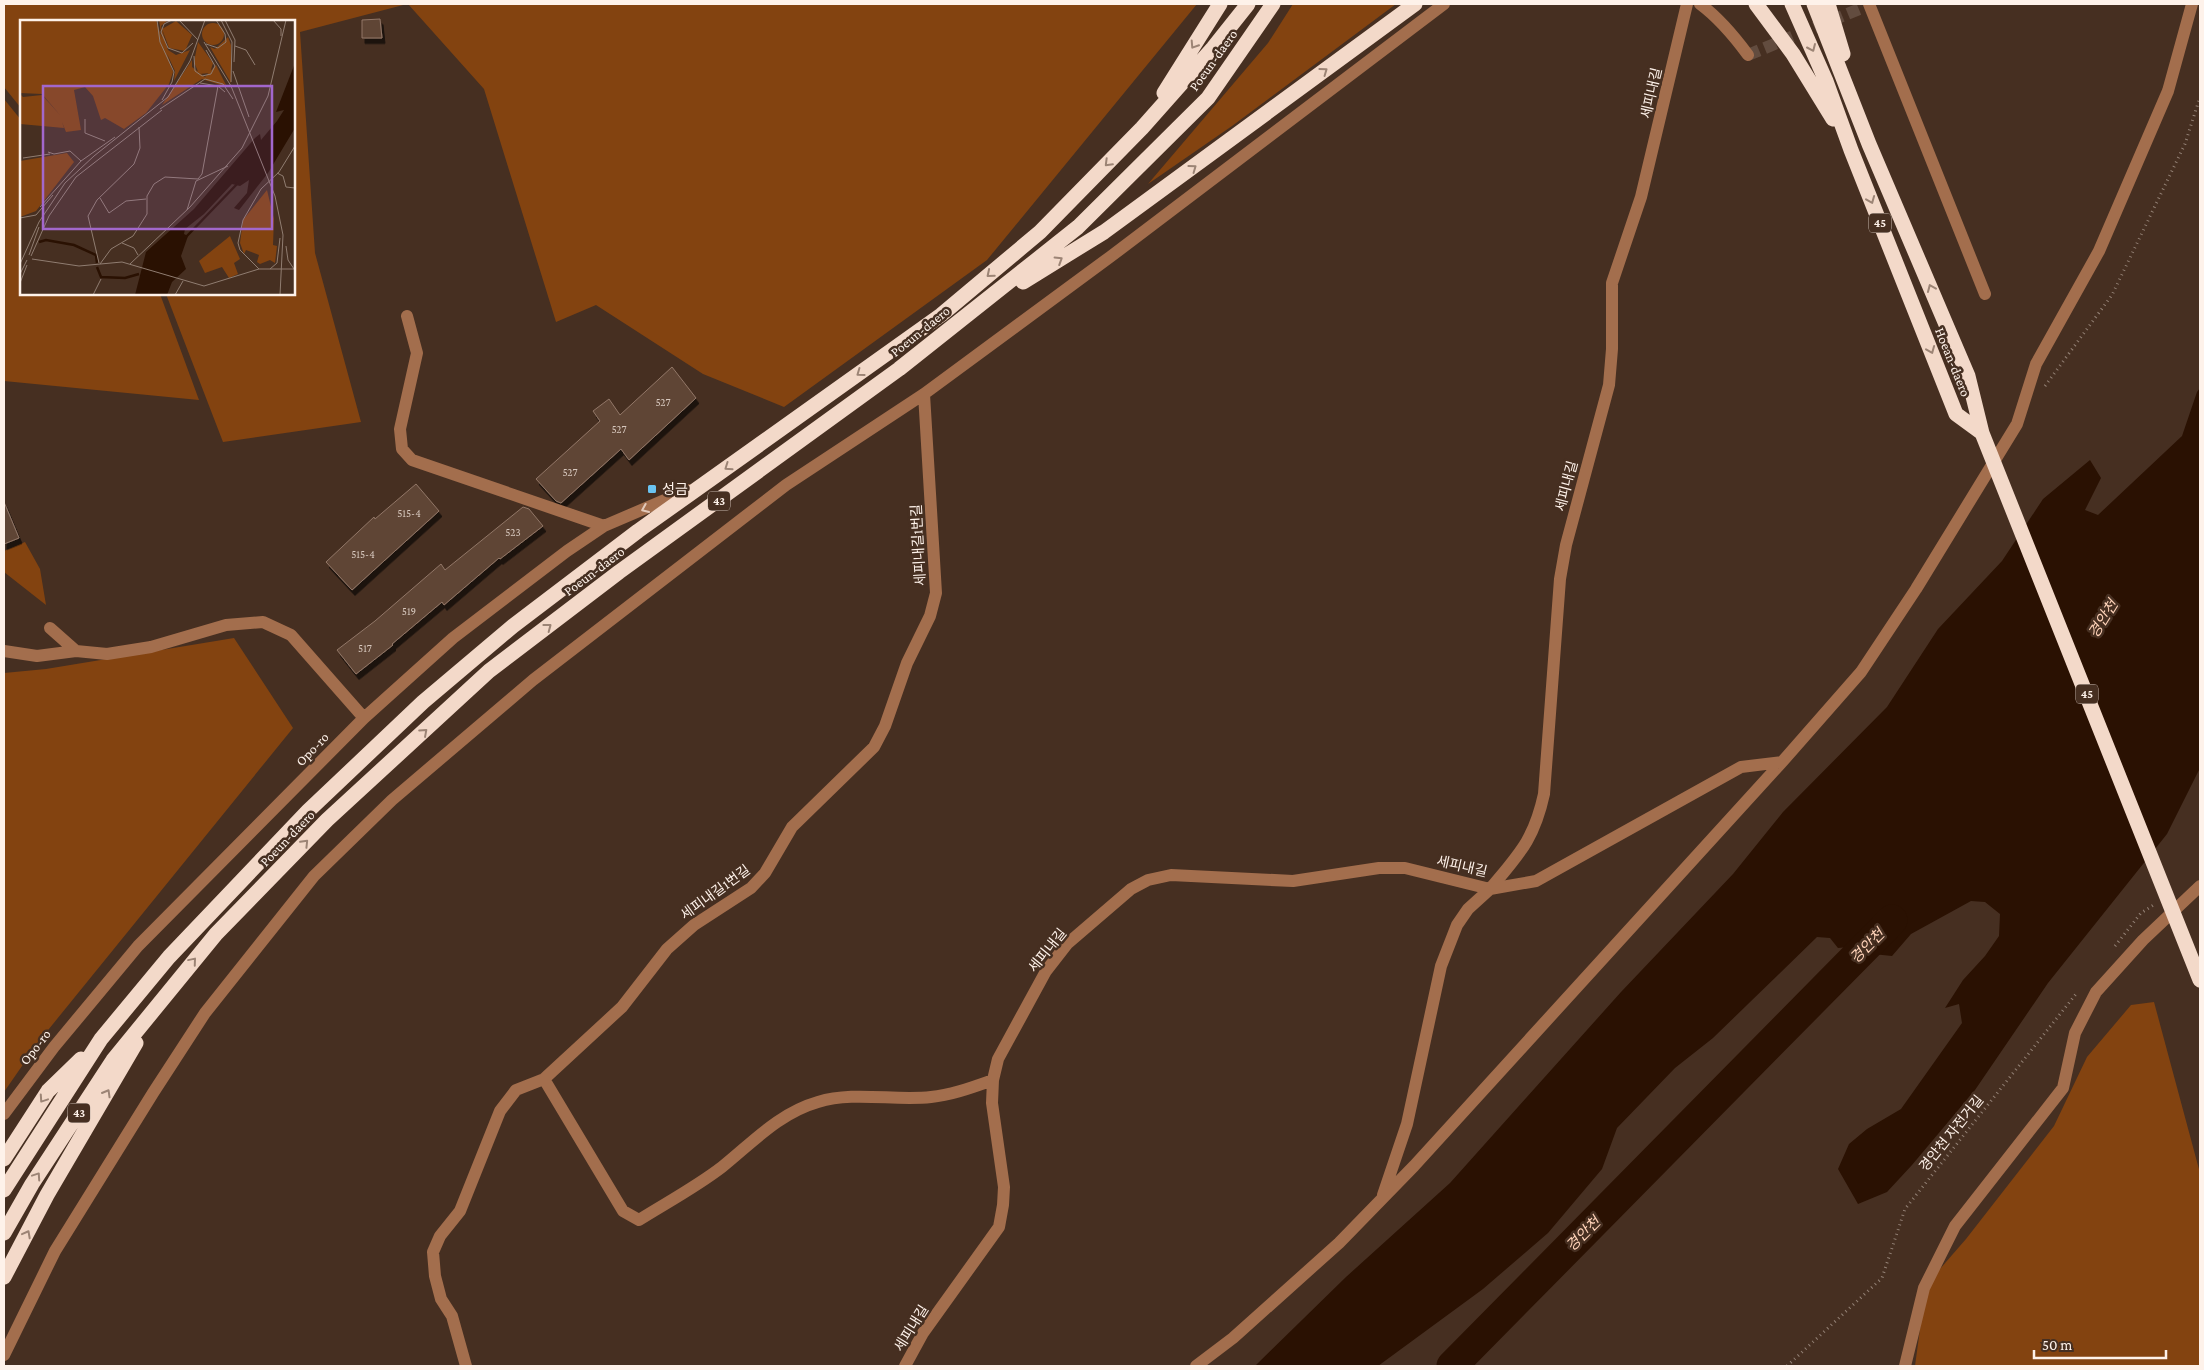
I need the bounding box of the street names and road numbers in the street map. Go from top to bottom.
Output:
street label: Poeun-daero [1185,26,1241,94]
street label: 세피내길 [1637,66,1665,120]
road number: 45 [1869,214,1891,232]
street label: Poeun-daero [887,302,953,360]
street label: Hoean-daero [1932,325,1974,399]
street label: 세피내길 [1552,459,1580,513]
road number: 43 [708,492,730,511]
street label: 세피내길1번길 [908,504,928,586]
street label: Poeun-daero [561,543,627,599]
road number: 45 [2076,684,2098,704]
street label: Opo-ro [292,729,332,769]
street label: Poeun-daero [256,807,318,869]
street label: 세피내길 [1435,852,1489,880]
street label: 세피내길1번길 [677,861,753,923]
street label: 세피내길 [1025,925,1069,975]
street label: Opo-ro [16,1026,54,1068]
street label: 경안천 자전거길 [1916,1092,1986,1174]
road number: 43 [68,1104,90,1122]
street label: 세피내길 [891,1302,931,1354]

